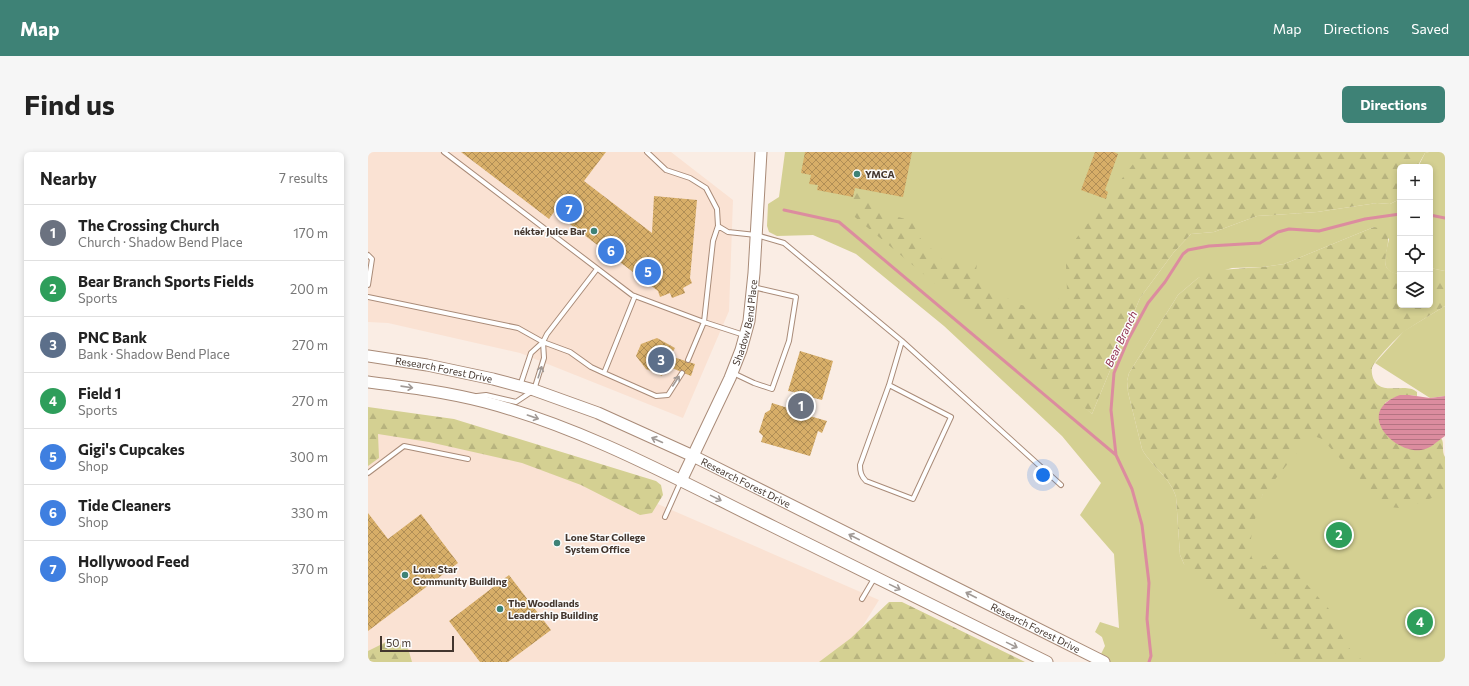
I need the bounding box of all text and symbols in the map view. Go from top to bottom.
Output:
text: Map [20,17,59,40]
text: Map [1273,20,1302,37]
text: Directions [1324,20,1389,37]
text: Saved [1411,20,1449,37]
button: Directions [1342,86,1445,123]
text: Find us [24,87,115,121]
map controls [1397,164,1433,308]
button: + [1397,164,1433,200]
text: Nearby [40,168,97,189]
place label: YMCA [865,168,895,180]
marker: YMCA [852,169,862,179]
text: 7 results [279,170,328,186]
pin: 7 [556,194,582,224]
button: − [1397,200,1433,236]
text: The Crossing Church [78,216,219,234]
text: 1 [50,225,56,241]
text: 170 m [293,225,328,241]
place label: néktər Juice Bar [514,225,586,237]
marker: néktər Juice Bar [589,226,599,236]
text: Church · Shadow Bend Place [78,234,243,250]
pin: 6 [598,236,624,266]
button: locate [1397,236,1433,272]
pin: 5 [635,257,661,287]
text: Bear Branch Sports Fields [78,272,254,290]
button: layers [1397,272,1433,308]
street label: Shadow Bend Place [730,279,759,367]
text: 2 [49,281,57,297]
text: 200 m [290,281,328,297]
text: Sports [78,290,118,306]
water label: Bear Branch [1102,309,1139,369]
text: PNC Bank [78,328,147,346]
text: 3 [49,337,57,353]
text: 270 m [292,337,328,353]
pin: 3 [648,345,674,375]
text: Bank · Shadow Bend Place [78,346,230,362]
street label: Research Forest Drive [395,354,493,385]
one-way arrow [537,365,544,378]
one-way arrow [673,375,681,387]
one-way arrow [400,383,413,391]
text: Field 1 [78,384,121,402]
pin: 1 [788,391,814,421]
text: 4 [49,393,57,409]
text: 270 m [292,393,328,409]
text: Sports [78,402,118,418]
one-way arrow [526,414,539,421]
one-way arrow [652,436,664,443]
text: Gigi's Cupcakes [78,440,185,458]
text: 5 [49,449,57,465]
text: 300 m [290,449,328,465]
street label: Research Forest Drive [699,455,793,510]
text: Shop [78,458,109,474]
your location [1033,465,1053,485]
one-way arrow [710,495,722,503]
text: Tide Cleaners [78,496,171,514]
text: 6 [49,505,57,521]
text: 330 m [291,505,328,521]
text: Shop [78,514,109,530]
pin: 2 [1326,520,1352,550]
place label: Lone Star College System Office [565,531,645,555]
one-way arrow [849,533,861,540]
marker: Lone Star College System Office [552,538,562,548]
text: Hollywood Feed [78,552,189,570]
text: 7 [49,561,57,577]
text: 370 m [291,561,328,577]
place label: Lone Star Community Building [413,563,507,587]
text: Shop [78,570,109,586]
marker: Lone Star Community Building [400,570,410,580]
one-way arrow [889,584,901,591]
one-way arrow [965,591,977,598]
place label: The Woodlands Leadership Building [508,597,599,621]
street label: Research Forest Drive [989,600,1082,655]
marker: The Woodlands Leadership Building [495,604,505,614]
pin: 4 [1407,607,1433,637]
scale bar [380,634,454,653]
text: 50 m [386,636,411,649]
one-way arrow [1006,642,1018,649]

